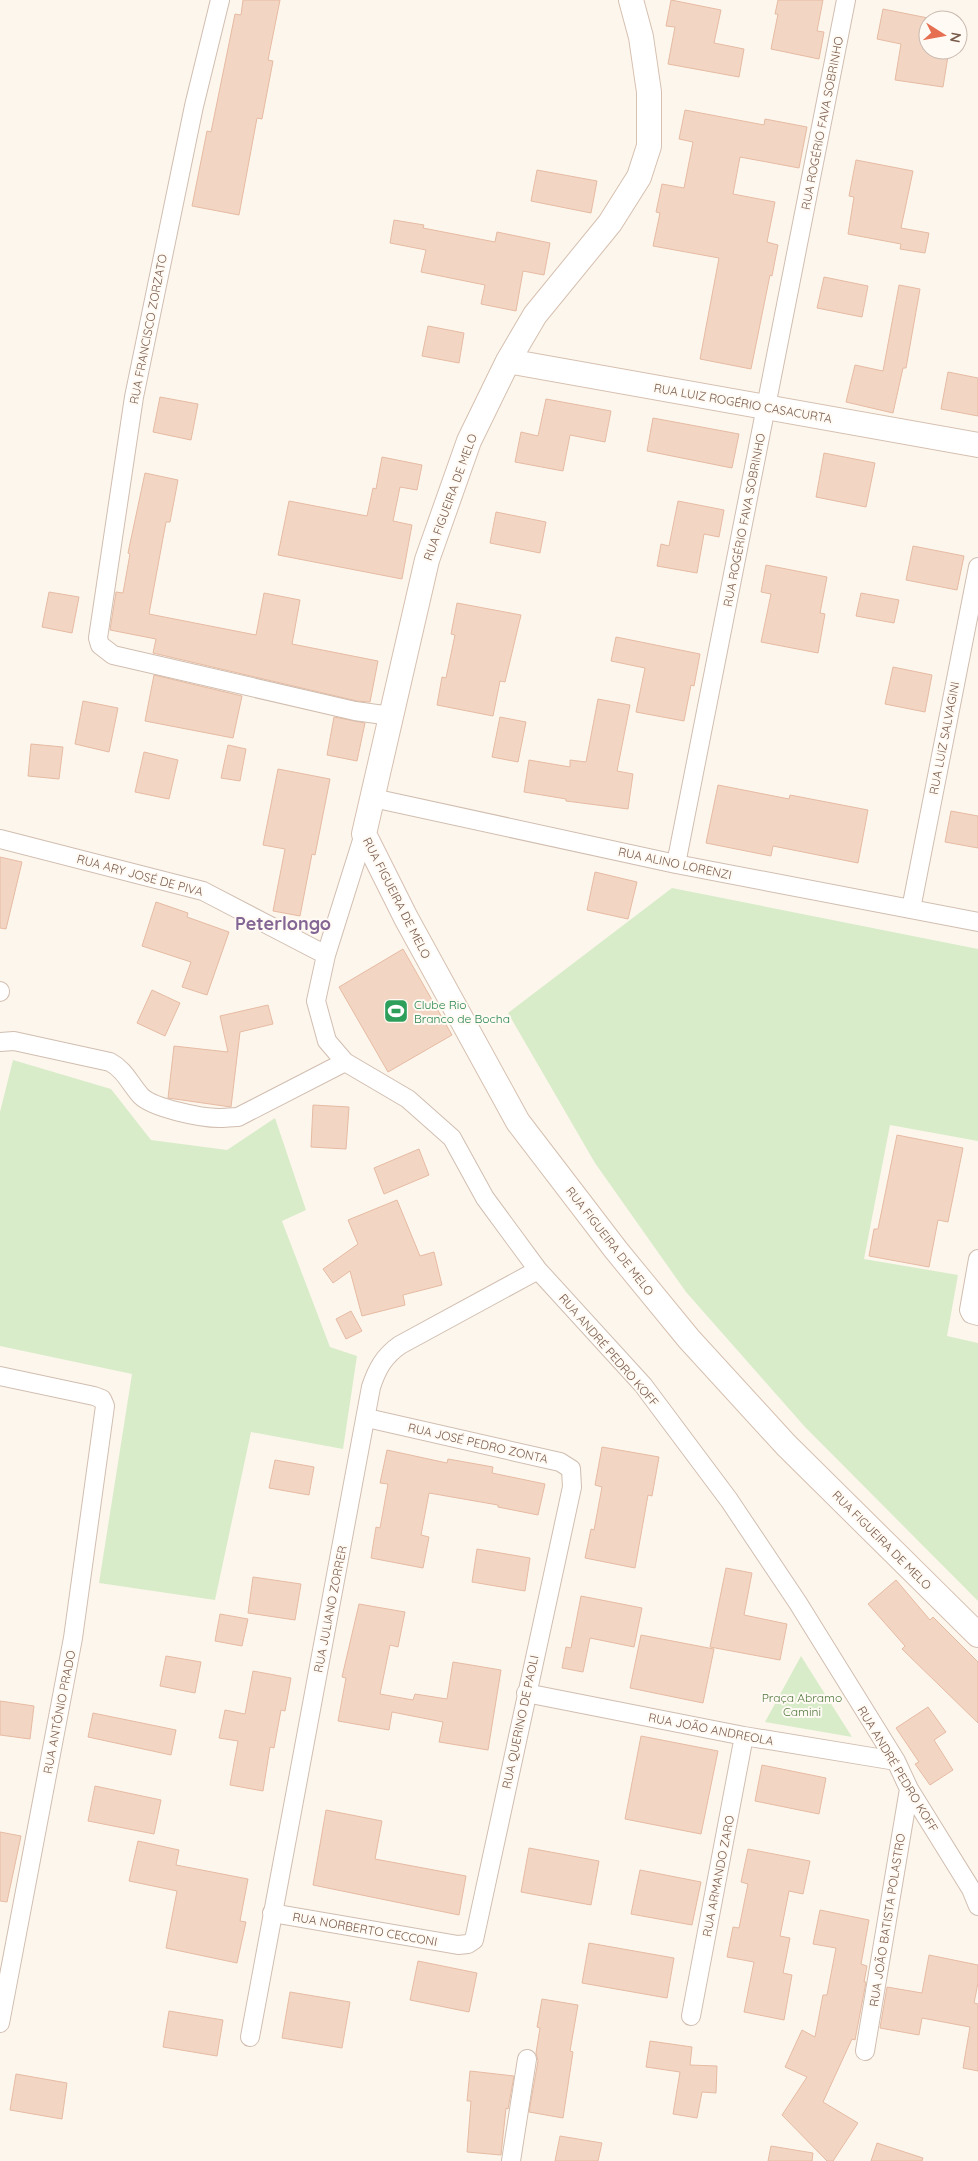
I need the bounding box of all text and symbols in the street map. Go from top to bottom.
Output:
north arrow [918,10,968,60]
text: N [946,31,966,44]
street label: RUA ROGÉRIO FAVA SOBRINHO [798,35,846,211]
street label: RUA FRANCISCO ZORZATO [126,253,170,405]
street label: RUA LUIZ ROGÉRIO CASACURTA [653,380,833,426]
street label: RUA FIGUEIRA DE MELO [420,431,480,563]
street label: RUA ROGÉRIO FAVA SOBRINHO [720,432,768,608]
street label: RUA LUIZ SALVAGINI [926,680,962,796]
street label: RUA FIGUEIRA DE MELO [360,835,434,961]
street label: RUA ALINO LORENZI [617,844,733,882]
street label: RUA ARY JOSÉ DE PIVA [75,851,205,899]
district label: Peterlongo [235,912,331,935]
place label: Clube Rio Branco de Bocha [414,997,510,1026]
sports icon: Clube Rio Branco de Bocha [383,998,409,1024]
street label: RUA FIGUEIRA DE MELO [563,1184,657,1298]
street label: RUA ANDRÉ PEDRO KOFF [556,1291,662,1409]
street label: RUA JOSÉ PEDRO ZONTA [406,1420,550,1466]
street label: RUA FIGUEIRA DE MELO [829,1487,935,1593]
street label: RUA JULIANO ZORRER [310,1544,350,1674]
street label: RUA ANTÔNIO PRADO [40,1649,78,1775]
street label: RUA QUERINO DE PAOLI [499,1654,541,1790]
park label: Praça Abramo Camini [762,1690,842,1719]
street label: RUA ANDRÉ PEDRO KOFF [854,1703,942,1835]
street label: RUA JOÃO ANDREOLA [647,1710,775,1749]
street label: RUA ARMANDO ZARO [699,1814,737,1938]
street label: RUA JOÃO BATISTA POLASTRO [866,1832,908,2008]
street label: RUA NORBERTO CECCONI [291,1909,439,1949]

